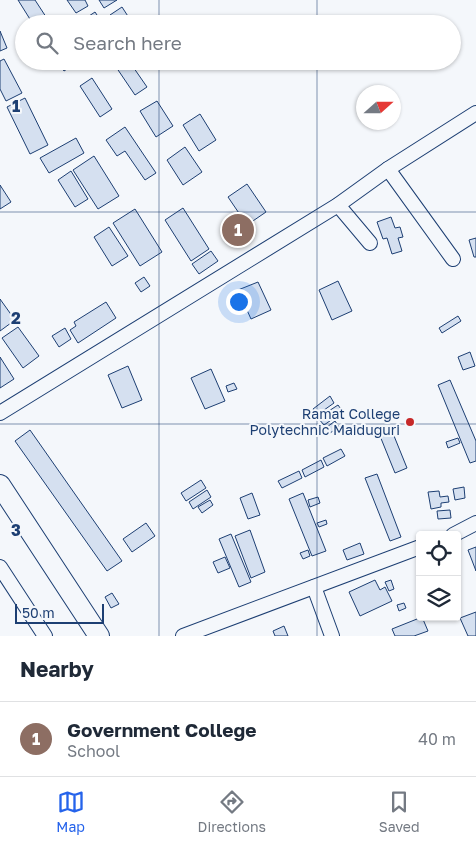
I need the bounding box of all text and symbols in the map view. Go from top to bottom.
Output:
search box [15,15,461,70]
icon: search [33,29,61,57]
text: Search here [73,31,182,54]
north arrow [356,85,401,130]
text: 1 [12,96,20,116]
pin: 1 [222,211,254,249]
your location [226,289,252,315]
text: 2 [11,308,21,328]
place label: Ramat College Polytechnic Maiduguri [250,405,400,438]
marker: Ramat College Polytechnic Maiduguri [404,416,416,428]
text: 3 [11,520,21,540]
map controls [416,531,461,621]
button: locate [416,531,461,576]
button: layers [416,576,461,621]
scale bar [15,601,104,624]
text: 50 m [22,604,55,621]
text: Nearby [20,656,94,682]
text: Government College [67,718,256,741]
text: 1 [32,729,40,749]
text: 40 m [418,729,456,749]
text: School [67,741,120,761]
tab: Map [56,788,85,835]
tab: Directions [198,788,266,835]
tab: Saved [379,788,420,835]

